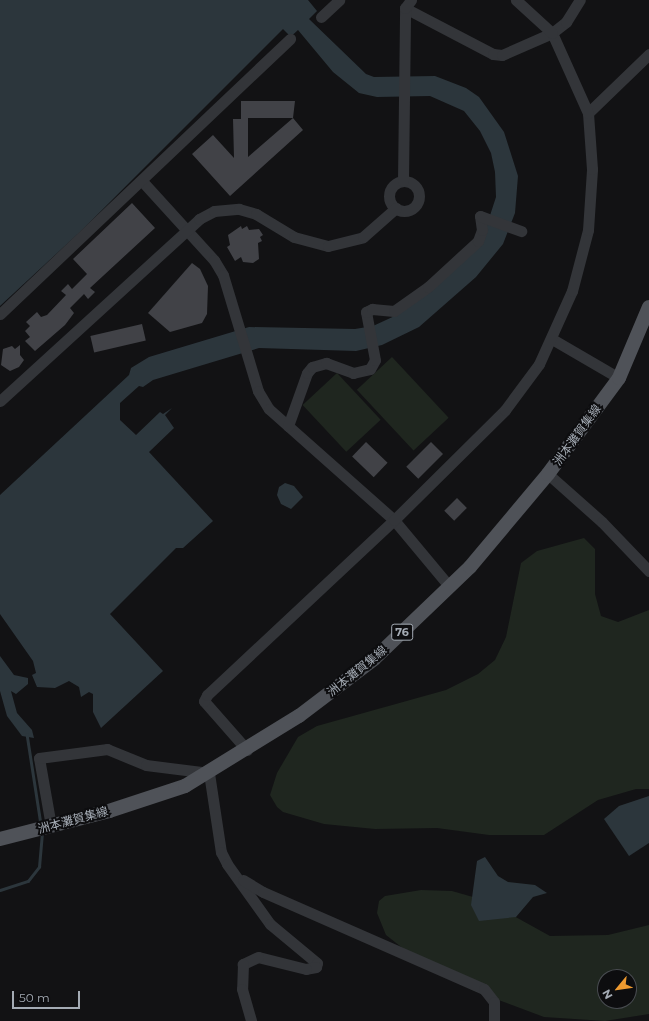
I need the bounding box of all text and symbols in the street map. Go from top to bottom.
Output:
street label: 洲本灘賀集線 [550,402,604,468]
road number: 76 [391,623,413,641]
street label: 洲本灘賀集線 [324,643,390,699]
street label: 洲本灘賀集線 [36,804,110,836]
north arrow [597,969,637,1009]
scale bar [14,983,82,1009]
text: N [599,987,616,1002]
text: 50 m [19,990,50,1005]

